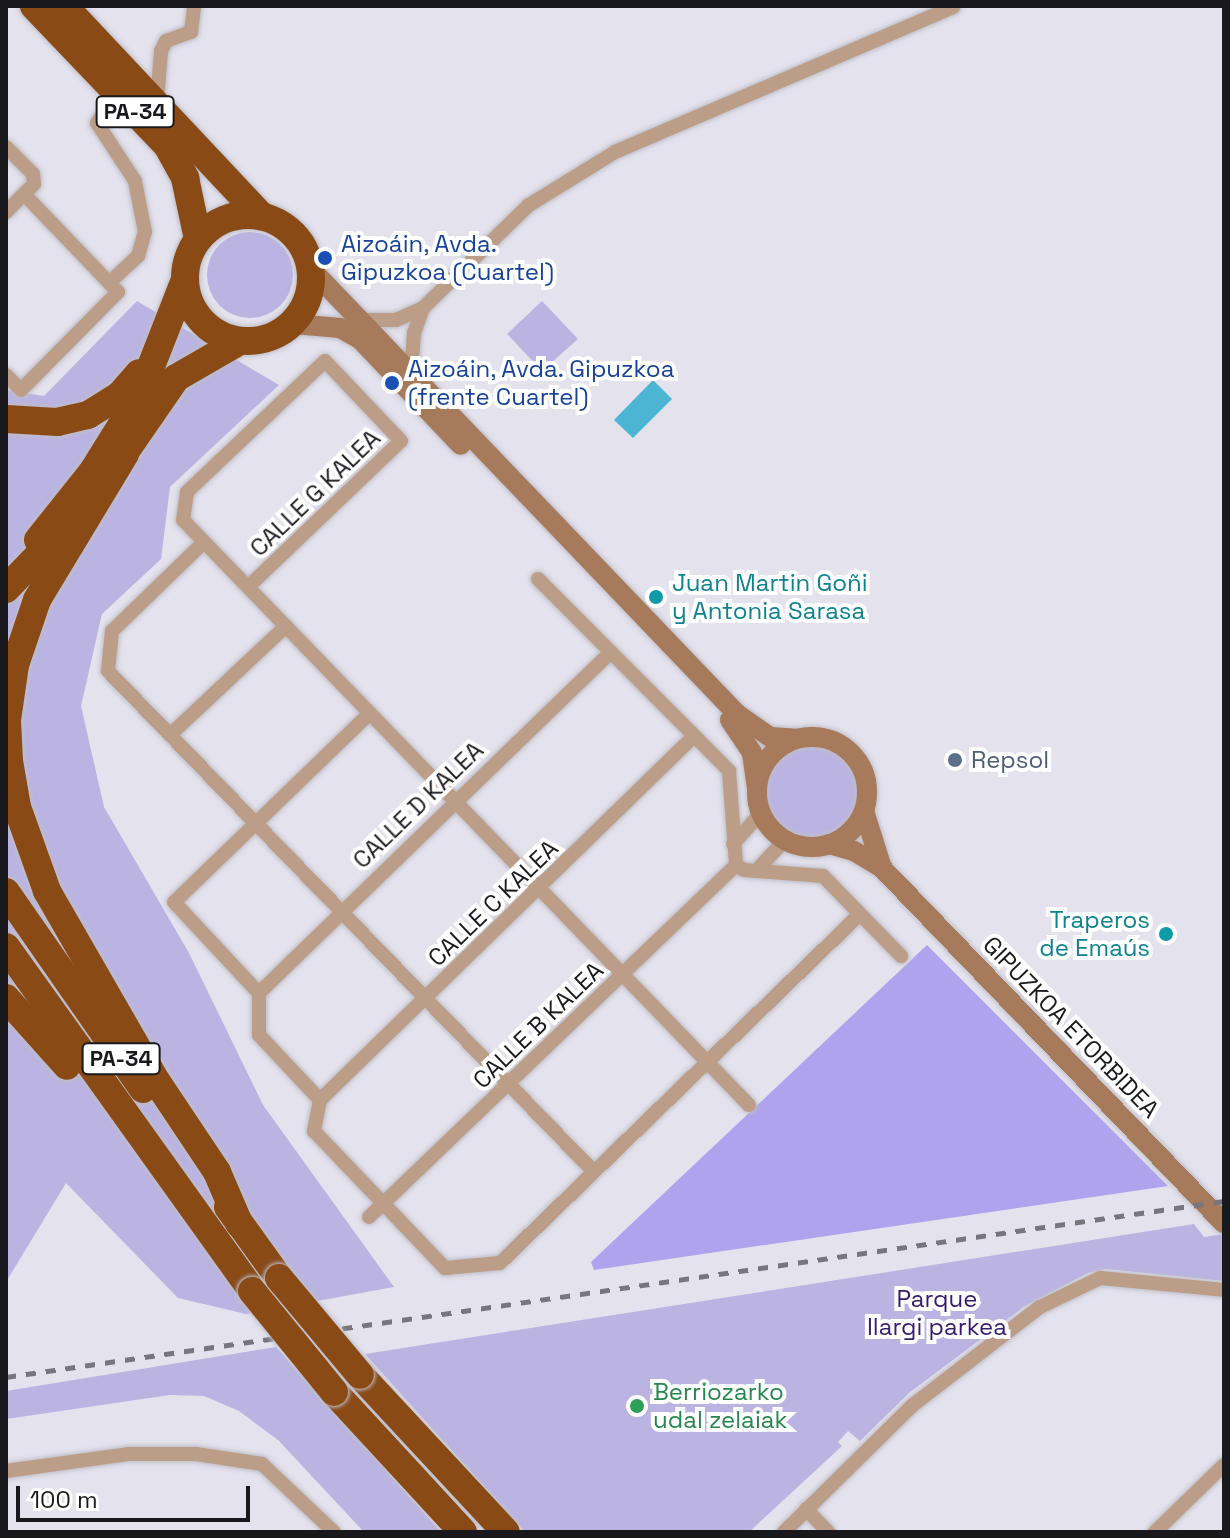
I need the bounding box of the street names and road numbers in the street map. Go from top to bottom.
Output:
road number: PA-34 [95,94,175,130]
street label: CALLE G KALEA [244,424,386,562]
street label: CALLE D KALEA [347,736,489,874]
street label: CALLE C KALEA [422,834,564,972]
street label: GIPUZKOA ETORBIDEA [977,930,1165,1124]
street label: CALLE B KALEA [467,956,609,1094]
road number: PA-34 [81,1041,161,1077]

